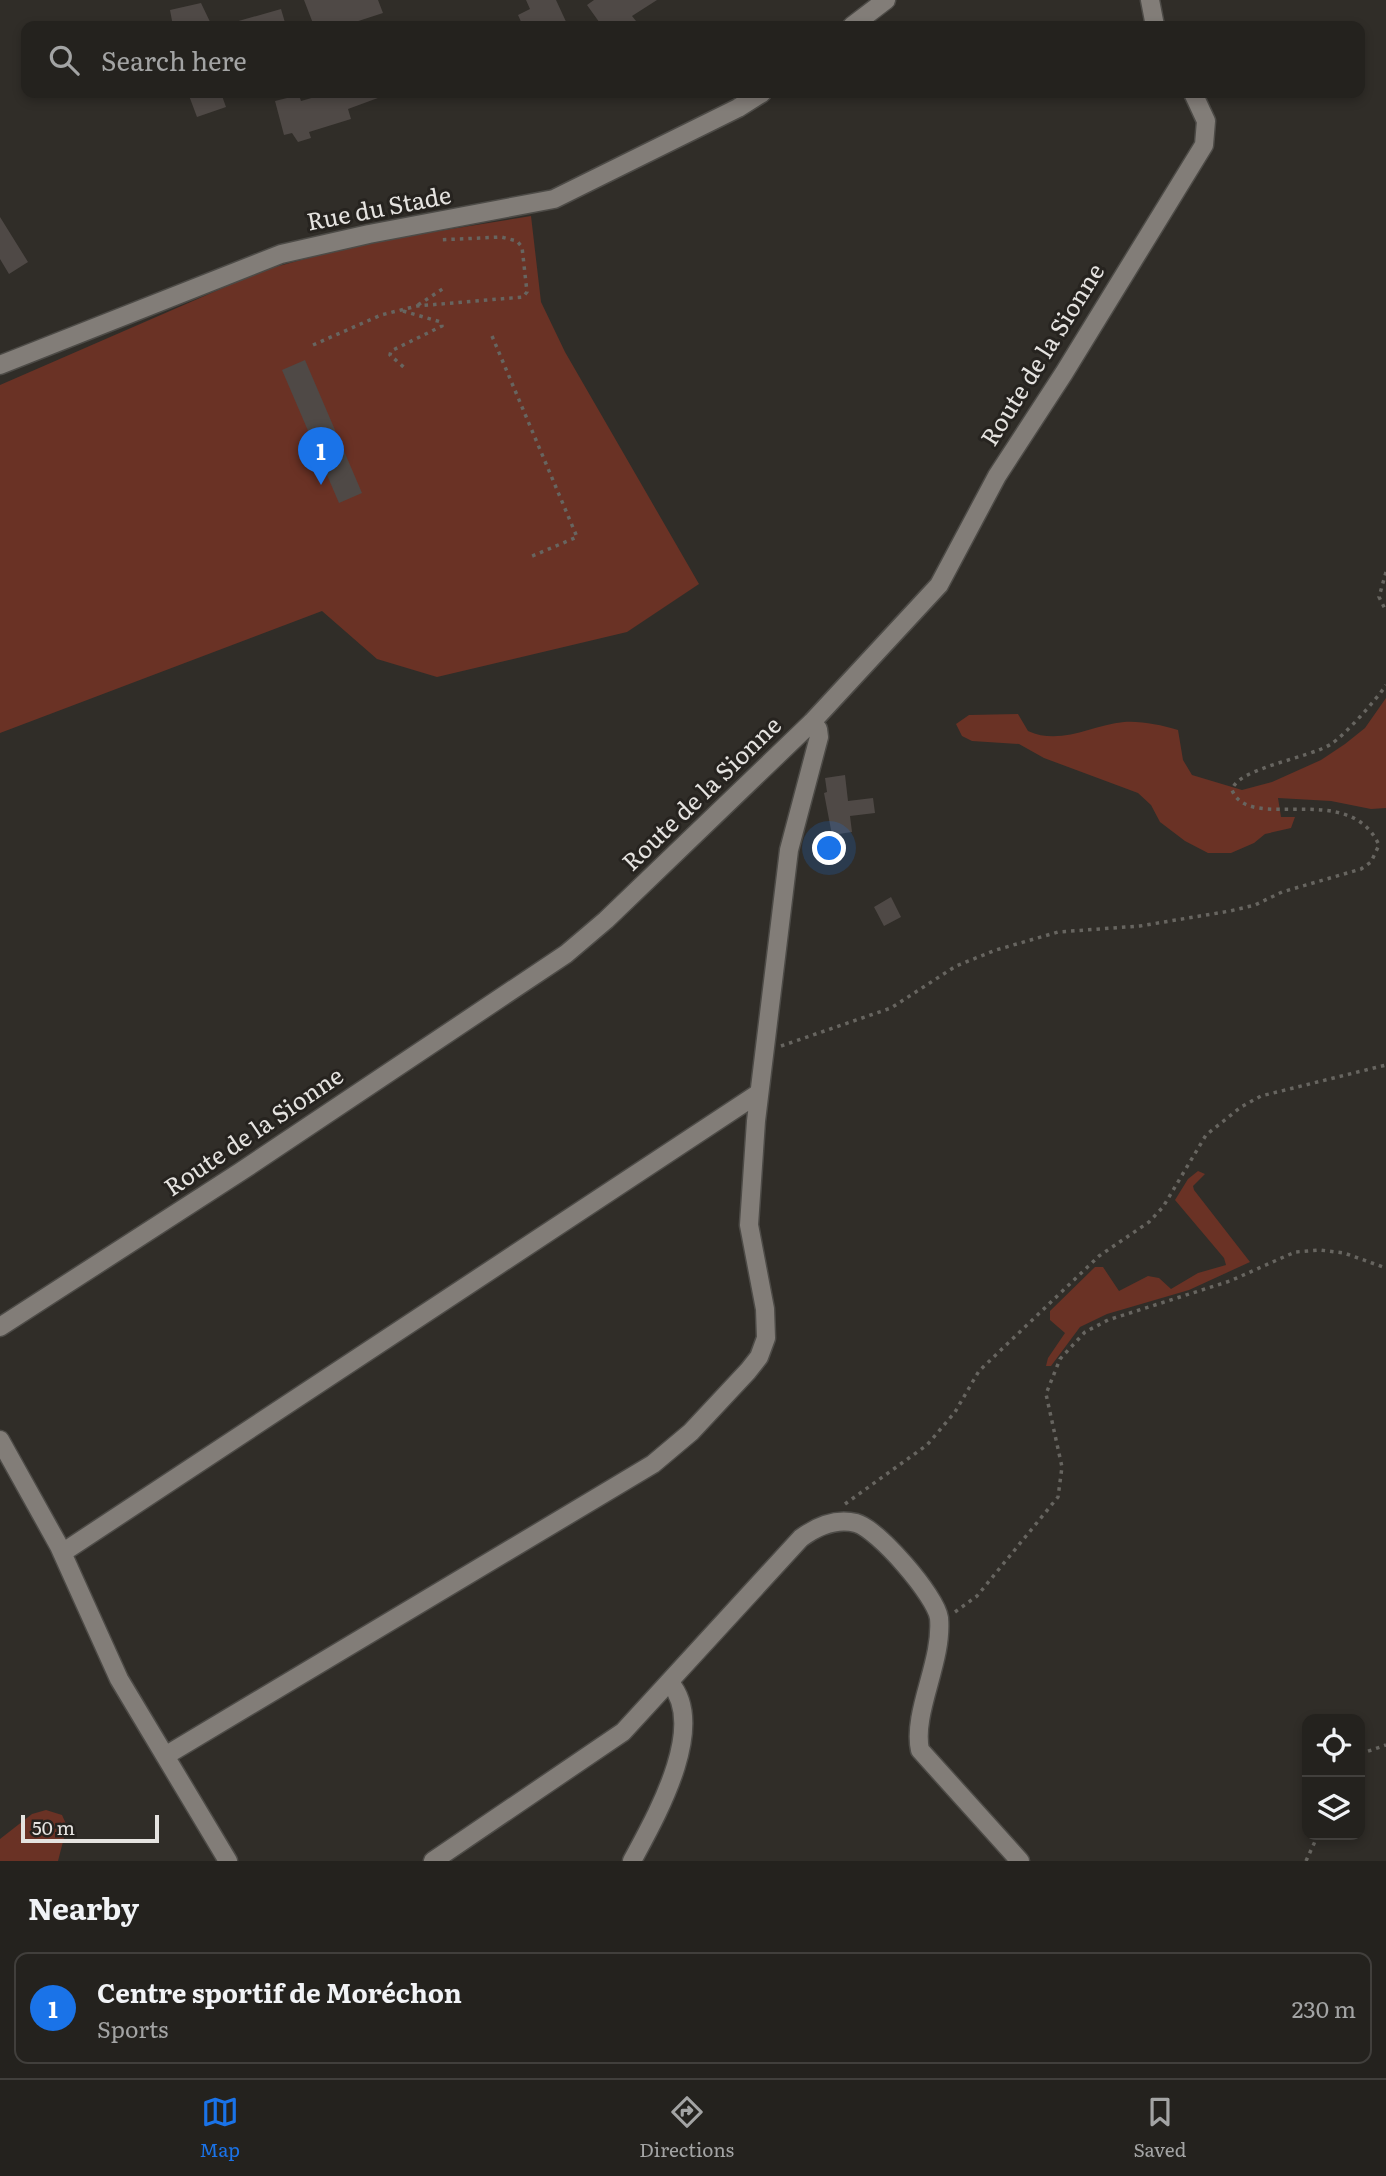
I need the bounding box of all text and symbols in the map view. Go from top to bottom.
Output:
search box [21,21,1365,98]
text: Search here [101,40,247,79]
icon: search [45,41,83,79]
street label: Rue du Stade [303,175,454,238]
street label: Route de la Sionne [971,256,1111,452]
pin: 1 [298,427,344,485]
street label: Route de la Sionne [613,707,788,878]
your location [812,831,846,865]
street label: Route de la Sionne [156,1057,349,1203]
map controls [1302,1714,1365,1840]
button: locate [1302,1714,1365,1777]
button: layers [1302,1777,1365,1840]
scale bar [21,1812,159,1844]
text: 50 m [32,1813,75,1841]
text: Nearby [28,1885,139,1929]
text: Centre sportif de Moréchon [97,1972,462,2011]
text: 1 [48,1991,58,2025]
text: 230 m [1292,1991,1356,2025]
text: Sports [97,2011,168,2045]
tab: Map [200,2093,240,2163]
tab: Directions [639,2093,734,2163]
tab: Saved [1133,2093,1186,2163]

